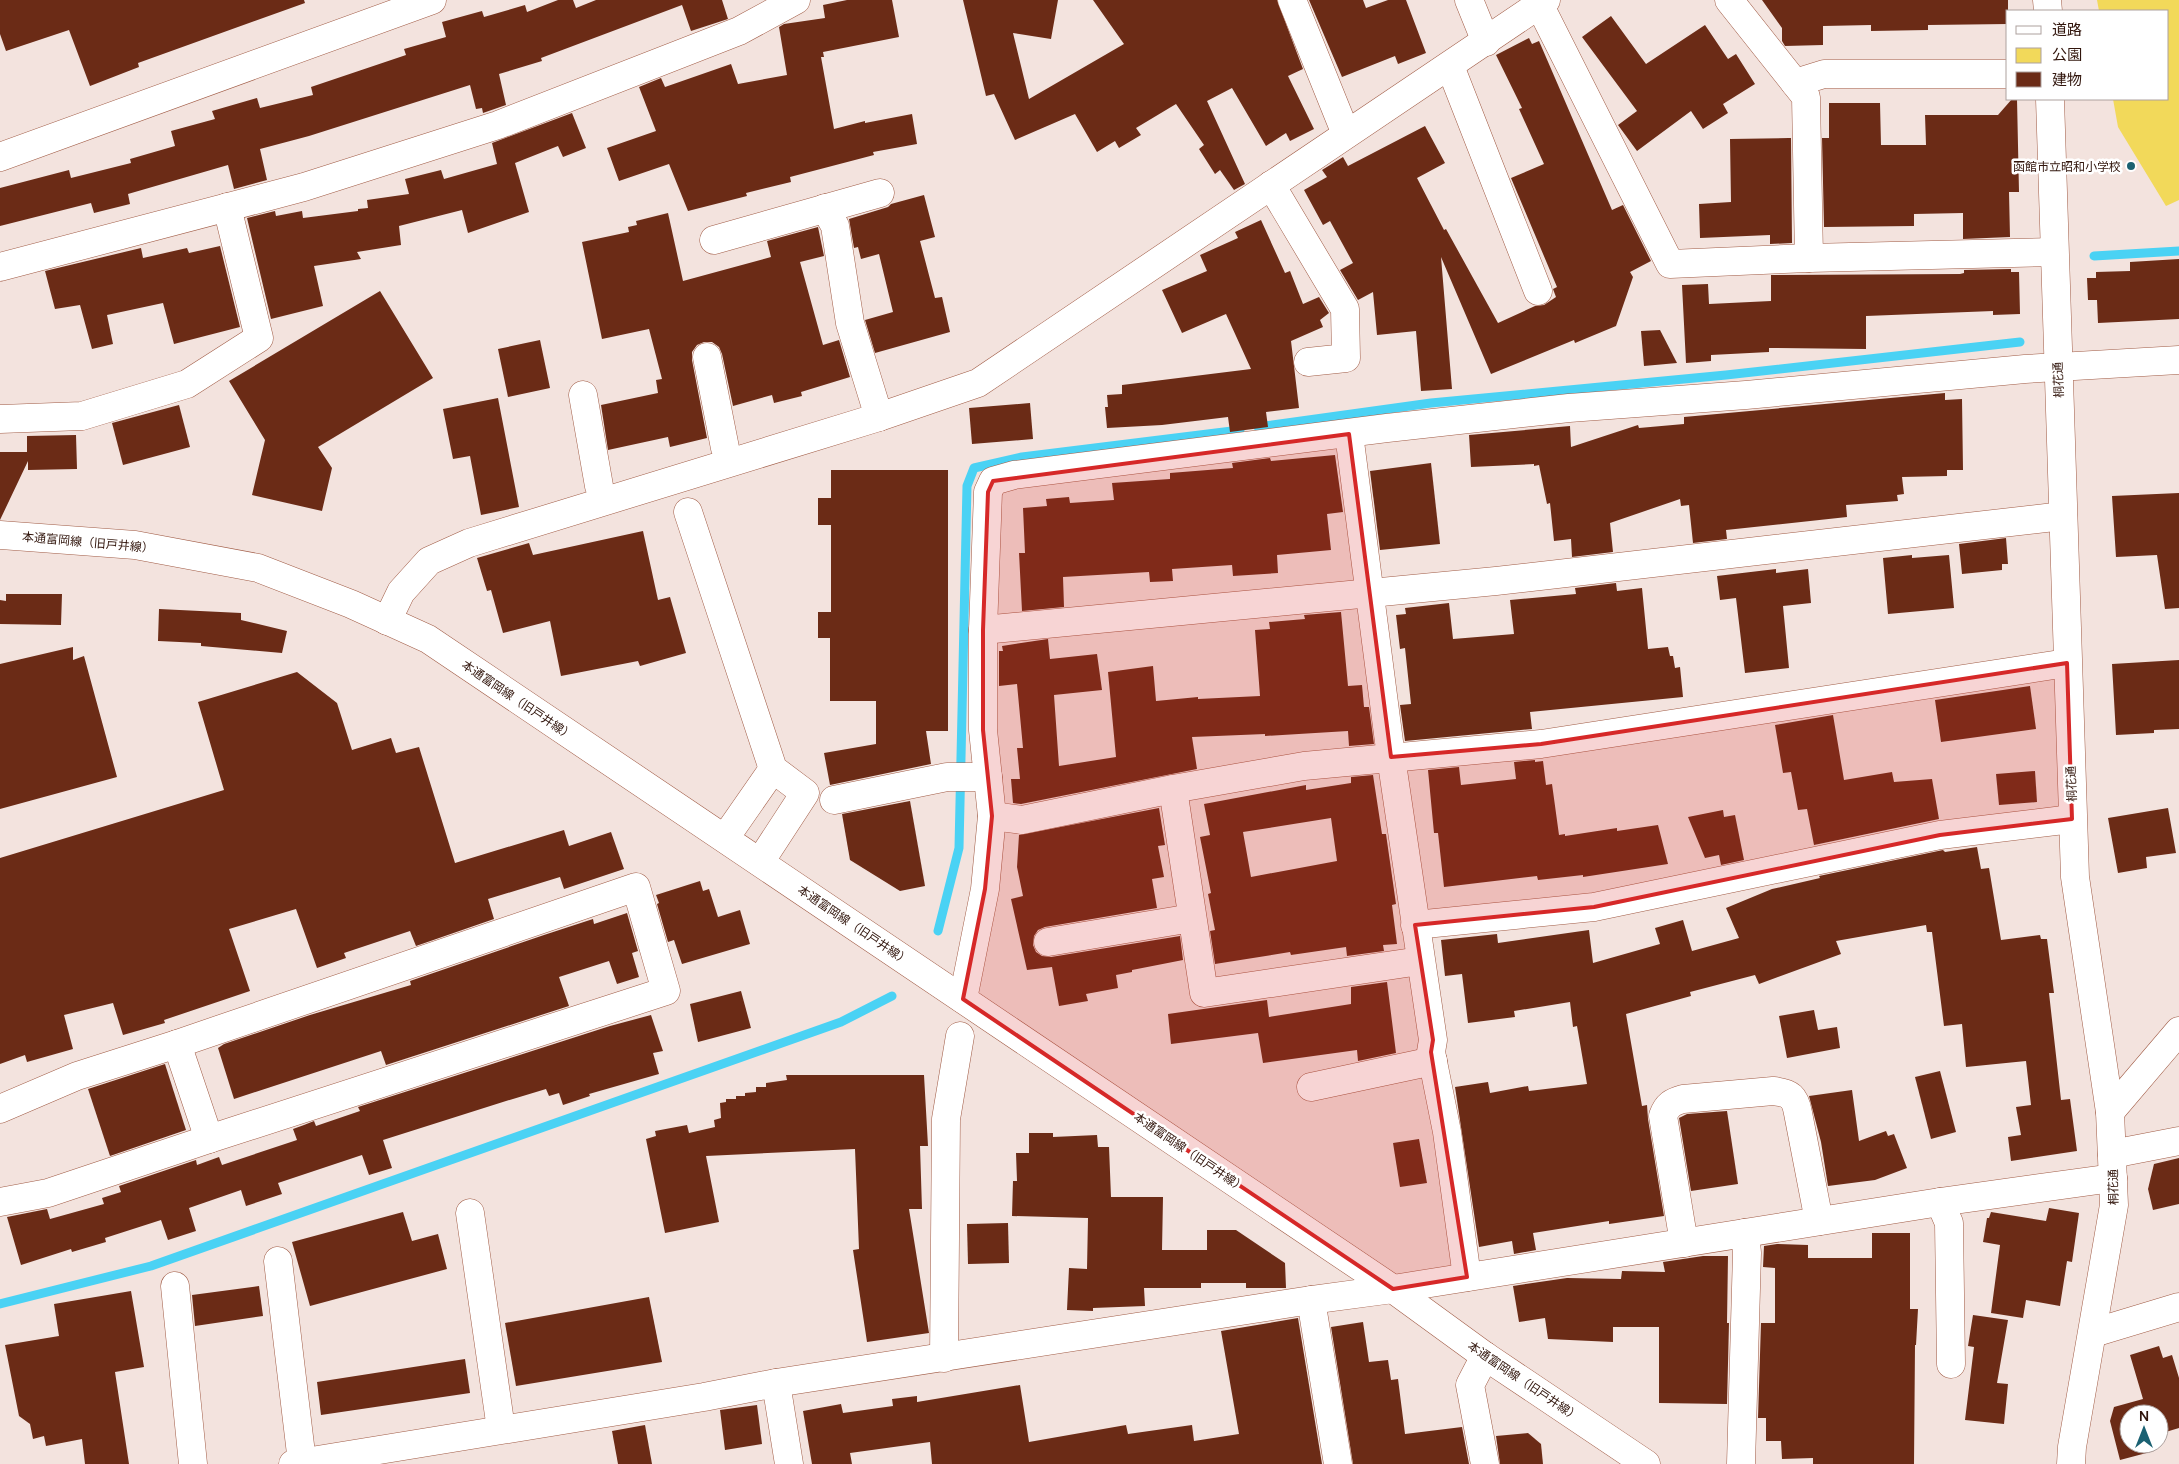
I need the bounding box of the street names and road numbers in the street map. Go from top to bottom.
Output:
street label: 桐花通 [2049,362,2067,398]
street label: 本通富岡線（旧戸井線） [22,528,154,556]
street label: 本通富岡線（旧戸井線） [459,656,577,744]
street label: 桐花通 [2062,766,2080,802]
street label: 本通富岡線（旧戸井線） [795,881,913,969]
street label: 本通富岡線（旧戸井線） [1131,1108,1249,1196]
street label: 桐花通 [2104,1169,2122,1205]
street label: 本通富岡線（旧戸井線） [1465,1337,1583,1425]

